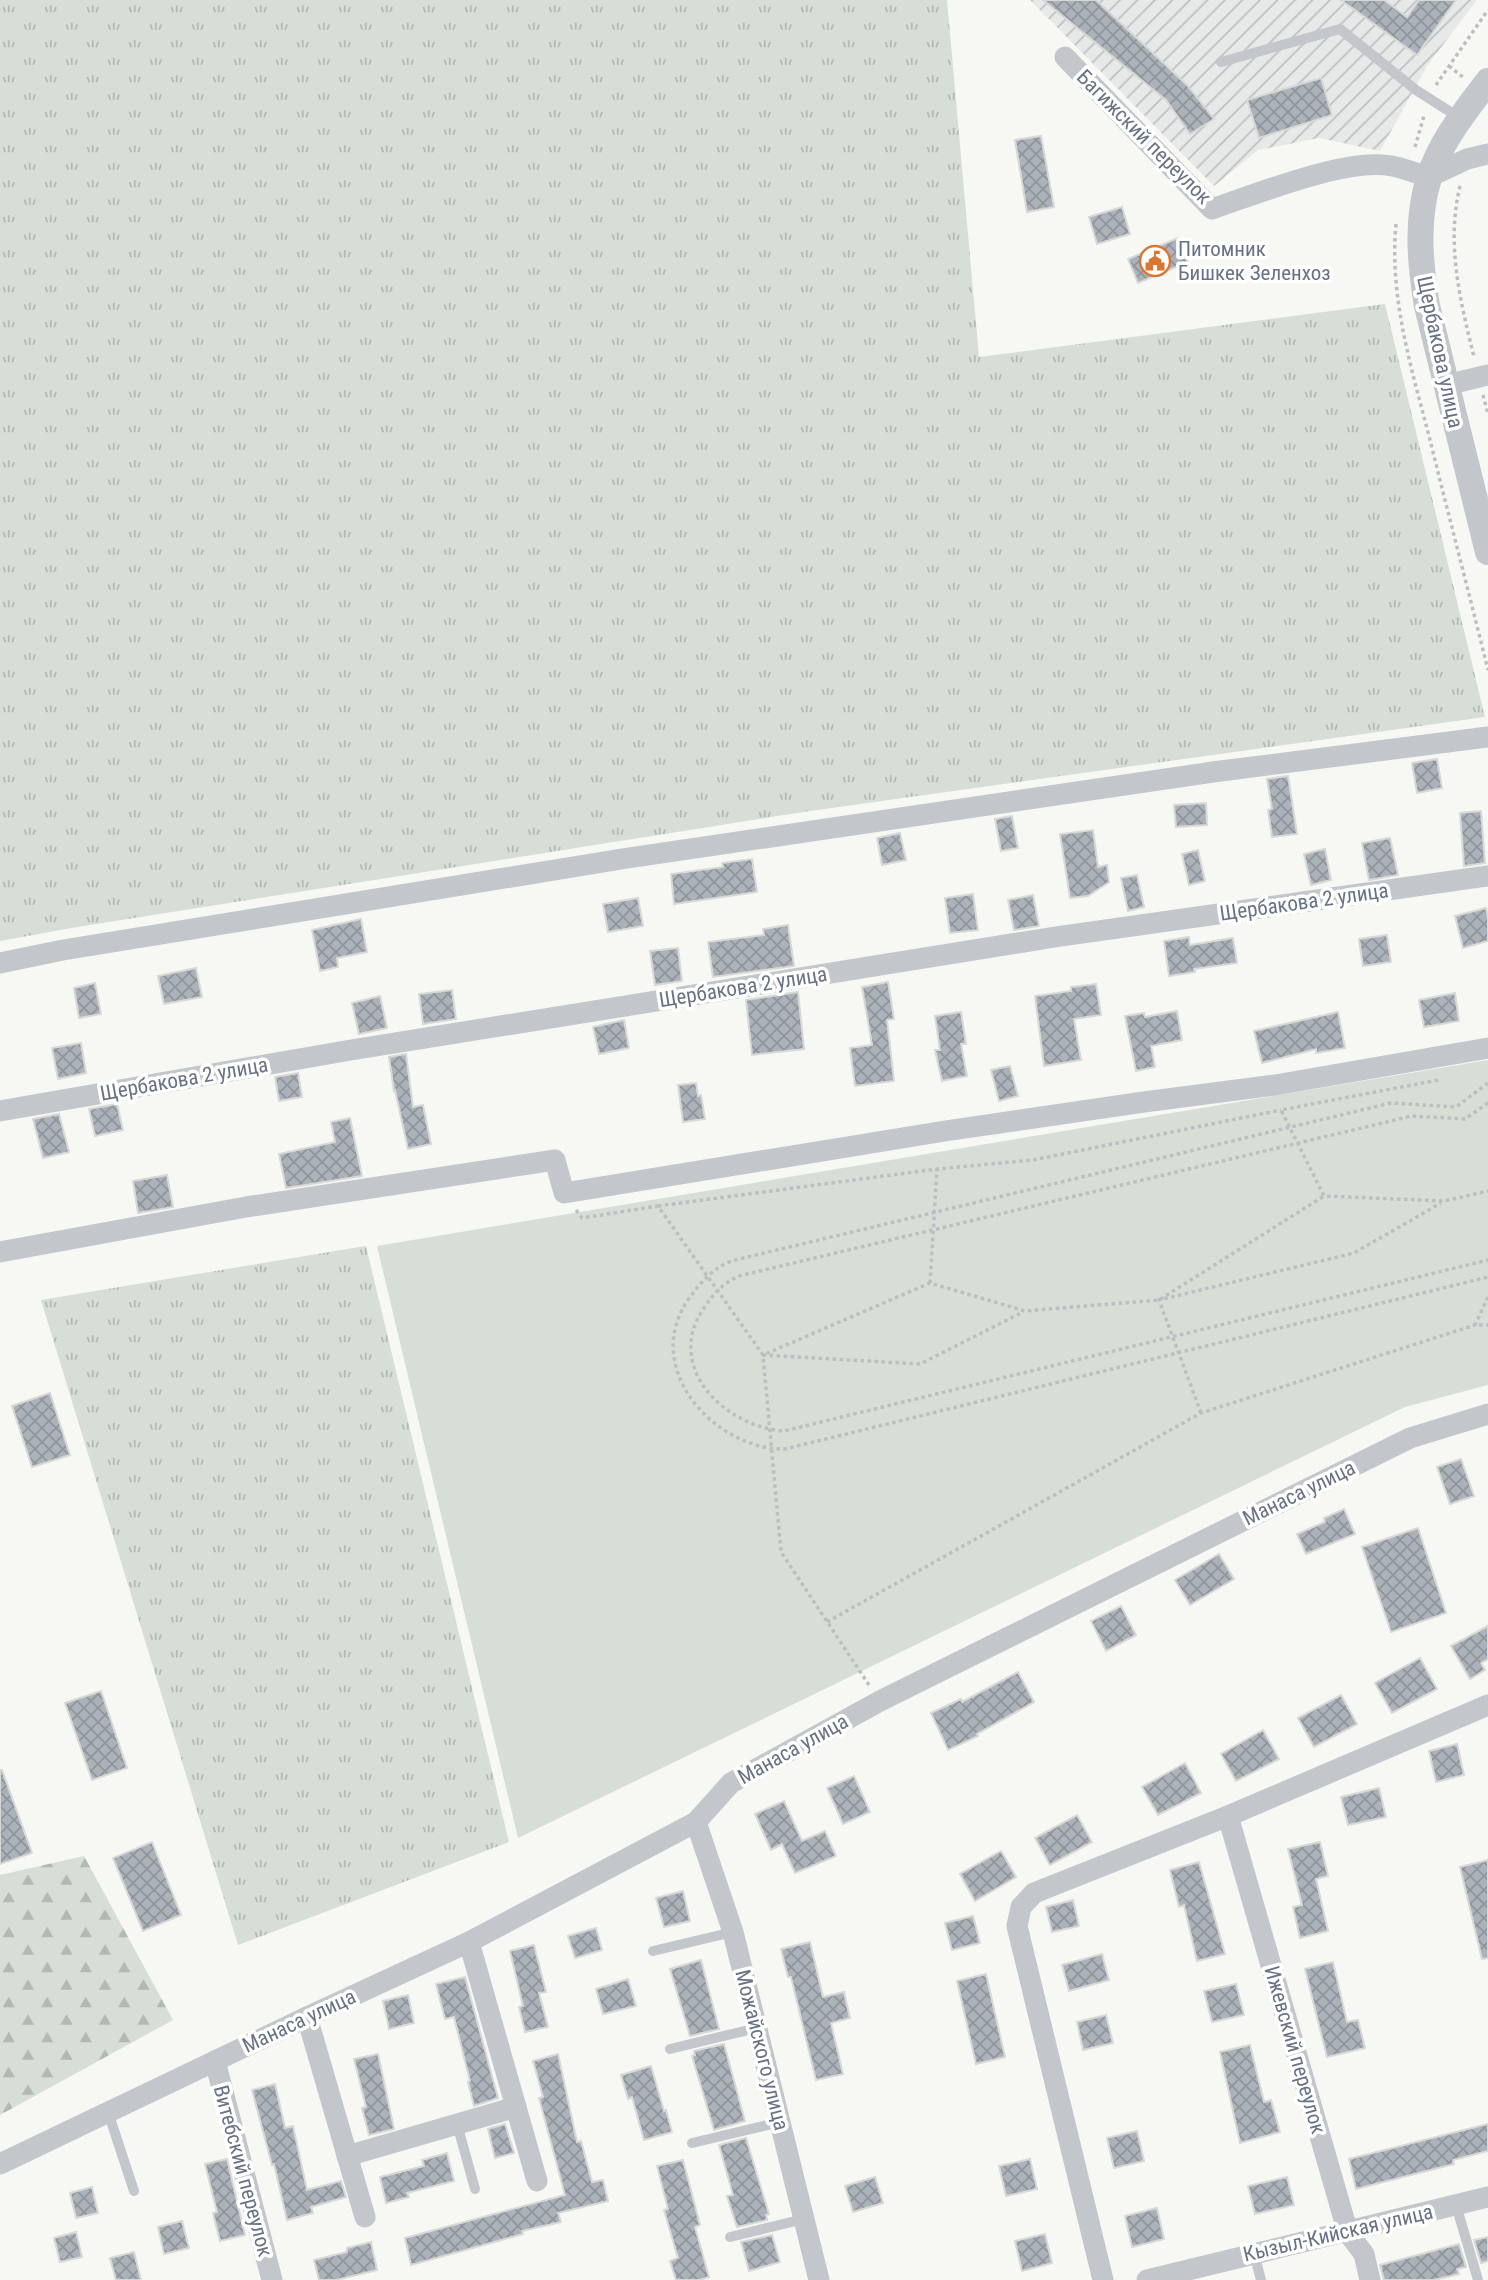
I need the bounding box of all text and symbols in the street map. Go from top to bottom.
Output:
street label: Багижский переулок [1072,65,1216,209]
place label: Питомник Бишкек Зеленхоз [1178,237,1331,285]
public building icon: Питомник Бишкек Зеленхоз [1138,244,1172,278]
street label: Щербакова улица [1412,274,1468,430]
street label: Щербакова 2 улица [1218,878,1390,926]
street label: Щербакова 2 улица [657,962,829,1012]
street label: Щербакова 2 улица [98,1052,270,1106]
street label: Манаса улица [1239,1455,1359,1531]
street label: Манаса улица [734,1709,852,1789]
street label: Ижевский переулок [1260,1963,1330,2137]
street label: Можайского улица [730,1967,794,2133]
street label: Манаса улица [239,1984,359,2058]
street label: Витебский переулок [209,2083,277,2259]
street label: Кызыл-Кийская улица [1241,2199,1435,2267]

